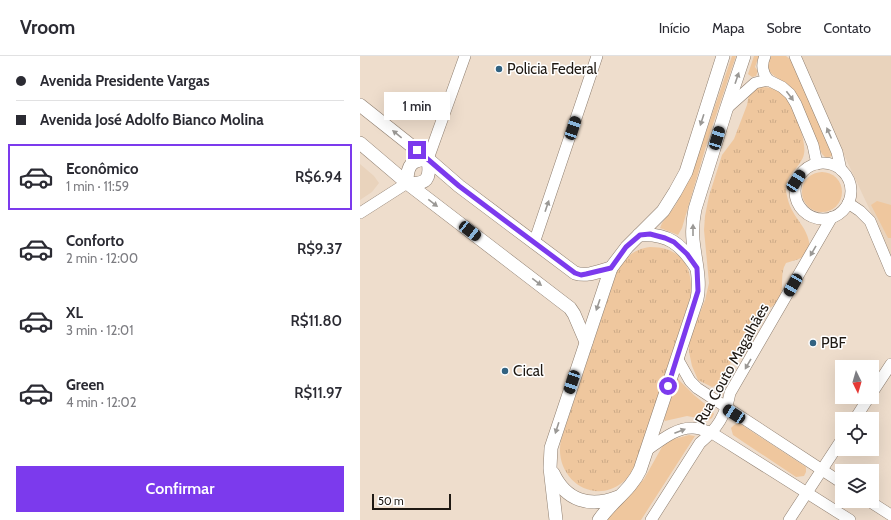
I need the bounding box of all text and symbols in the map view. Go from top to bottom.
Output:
text: Vroom [20,16,75,39]
text: Início [659,19,690,37]
text: Mapa [712,19,744,37]
text: Sobre [766,19,801,37]
text: Contato [823,19,871,37]
place label: Policia Federal [507,60,598,78]
marker: Policia Federal [494,64,504,74]
text: Avenida Presidente Vargas [40,72,210,90]
one-way arrow [734,72,740,84]
one-way arrow [786,91,795,102]
callout: 1 min [384,92,450,120]
text: 1 min [402,98,432,114]
text: Avenida José Adolfo Bianco Molina [40,111,264,129]
one-way arrow [699,114,705,126]
car [564,115,582,141]
car [708,125,726,151]
one-way arrow [826,127,832,138]
one-way arrow [391,130,402,139]
route end [408,141,426,159]
icon: car [18,159,54,195]
text: Econômico [66,160,138,178]
text: R$6.94 [295,168,342,186]
car [784,168,808,194]
text: 1 min · 11:59 [66,178,129,194]
one-way arrow [428,199,439,207]
one-way arrow [544,200,550,212]
car [457,219,483,243]
one-way arrow [690,223,696,236]
icon: car [18,231,54,267]
text: Conforto [66,232,124,250]
text: R$9.37 [297,240,342,258]
one-way arrow [809,245,816,257]
text: 2 min · 12:00 [66,250,138,266]
car [782,272,804,298]
one-way arrow [531,278,542,286]
one-way arrow [595,299,601,311]
street label: Rua Couto Magalhães [691,300,773,428]
icon: car [18,303,54,339]
text: XL [66,304,83,322]
text: R$11.80 [291,312,342,330]
text: 3 min · 12:01 [66,322,133,338]
place label: PBF [821,334,847,352]
marker: PBF [808,338,818,348]
one-way arrow [744,358,751,370]
north arrow [835,360,879,404]
map controls [835,360,879,508]
place label: Cical [513,362,544,380]
marker: Cical [500,366,510,376]
car [563,369,581,395]
icon: car [18,375,54,411]
text: Green [66,376,104,394]
route start [659,377,677,395]
text: R$11.97 [294,384,342,402]
text: 4 min · 12:02 [66,394,136,410]
car [721,402,747,426]
button: locate [835,412,879,456]
one-way arrow [554,423,560,435]
one-way arrow [675,427,687,433]
button: layers [835,464,879,508]
button: Confirmar [16,466,344,512]
scale bar [372,492,451,511]
text: 50 m [378,494,404,508]

